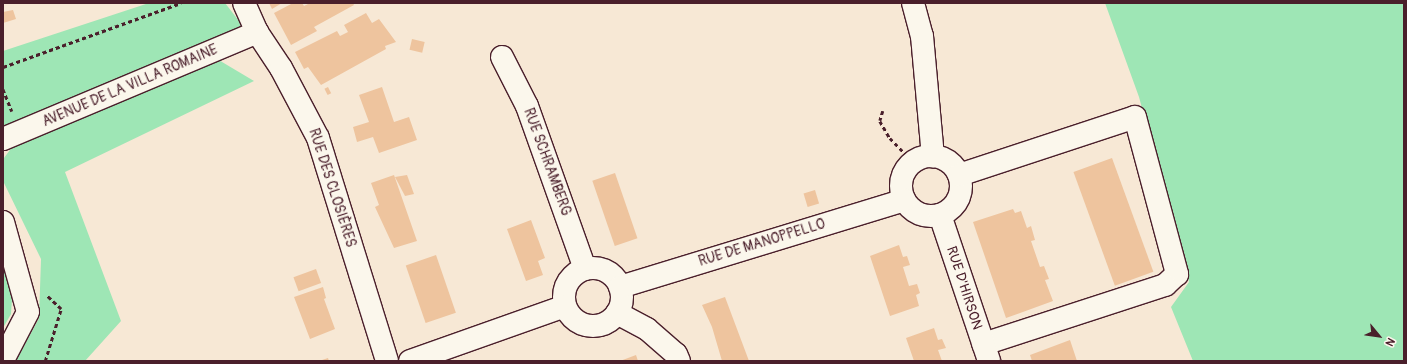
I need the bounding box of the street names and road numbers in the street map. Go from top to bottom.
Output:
street label: AVENUE DE LA VILLA ROMAINE [40,41,220,131]
street label: RUE SCHRAMBERG [520,106,574,218]
street label: RUE DES CLOSIÈRES [305,126,359,250]
street label: RUE DE MANOPPELLO [697,216,827,270]
street label: RUE D'HIRSON [943,244,985,332]

